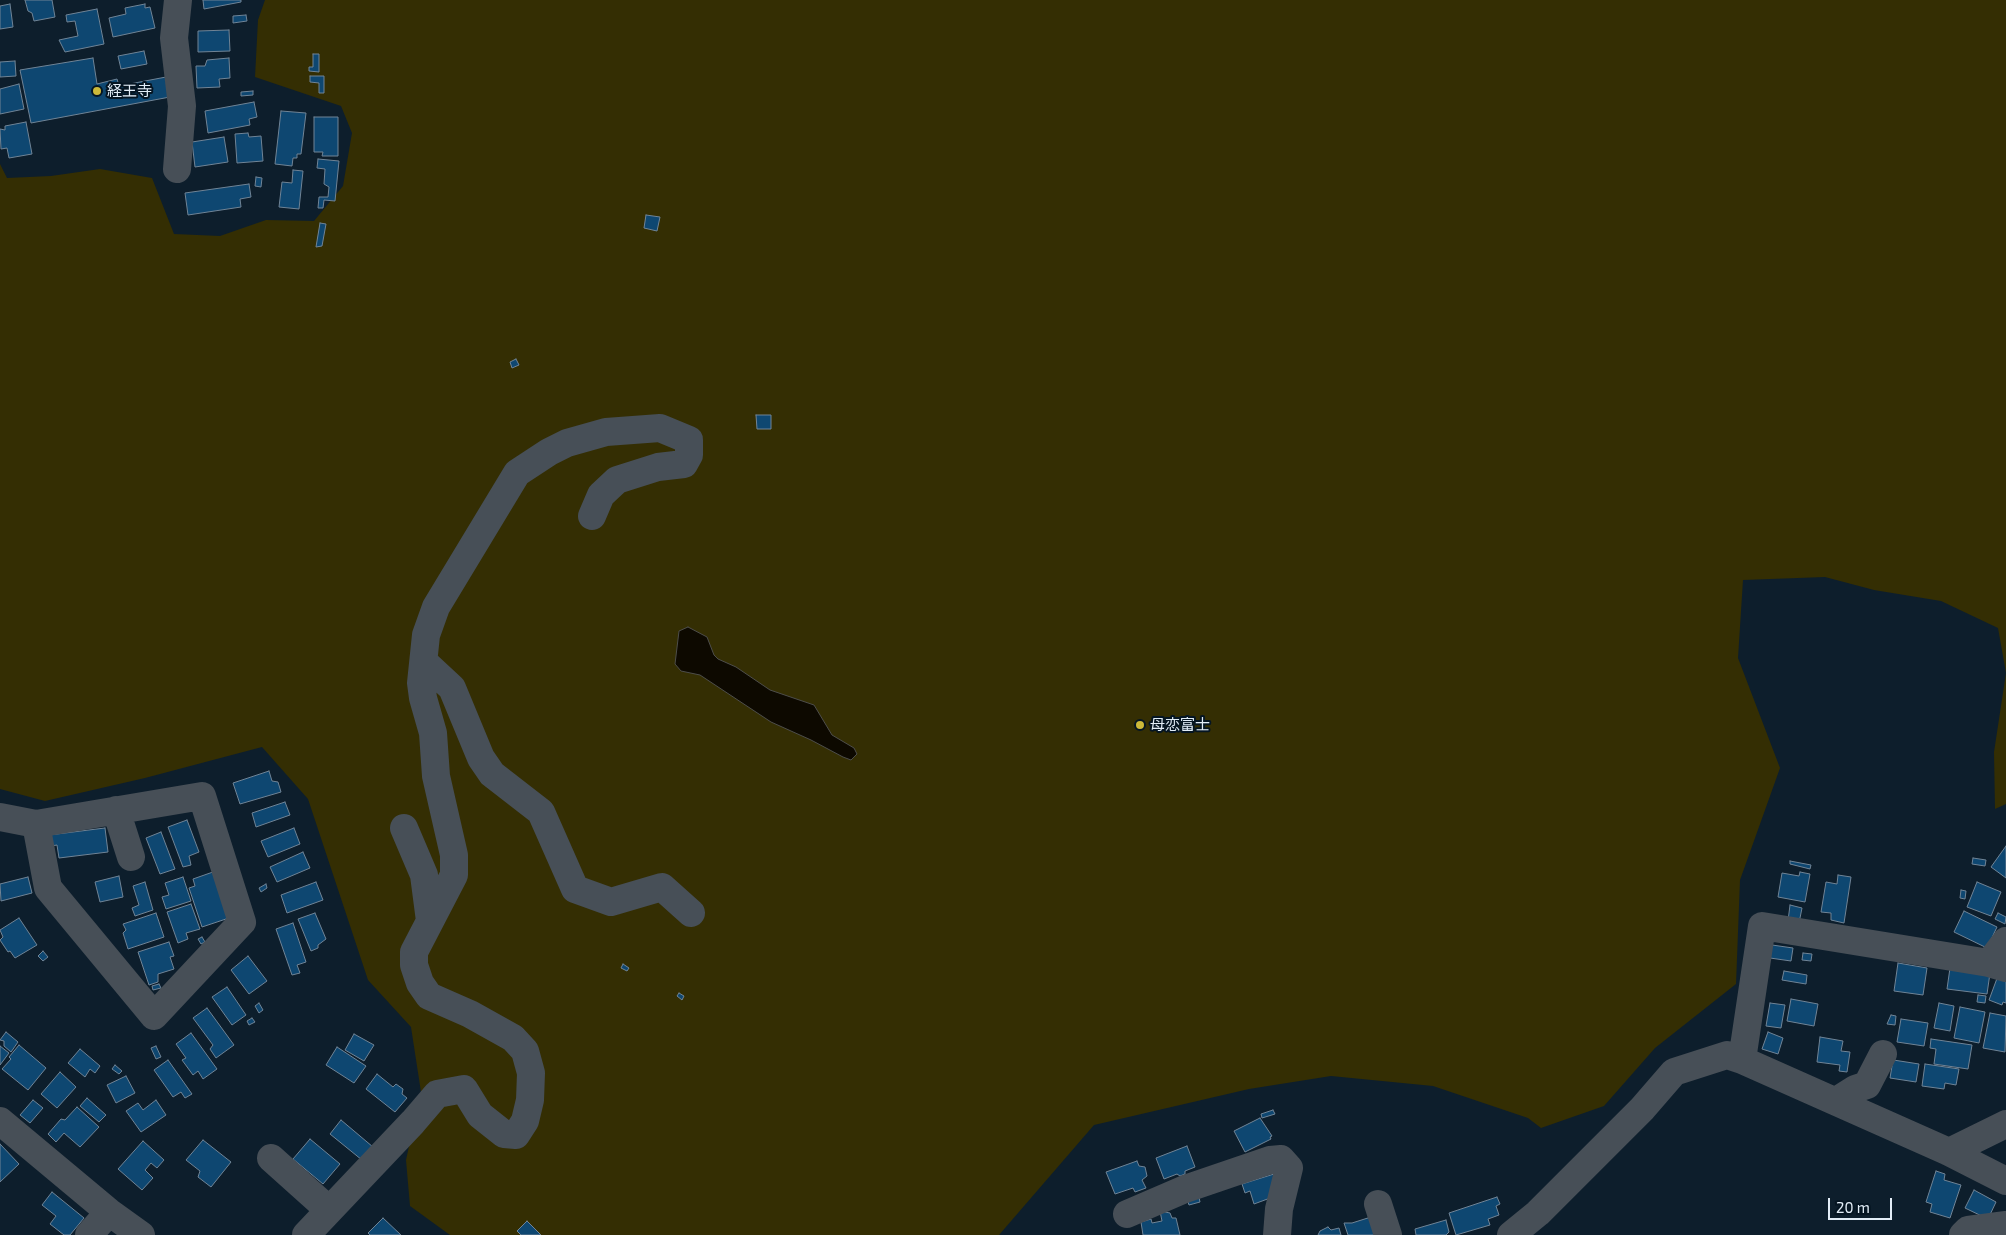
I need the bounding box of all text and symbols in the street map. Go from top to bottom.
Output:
place label: 経王寺 [107,82,152,100]
marker: 経王寺 [91,85,103,97]
place label: 母恋富士 [1150,716,1210,734]
marker: 母恋富士 [1134,719,1146,731]
scale bar [1831,1188,1895,1220]
text: 20 m [1836,1198,1870,1216]

